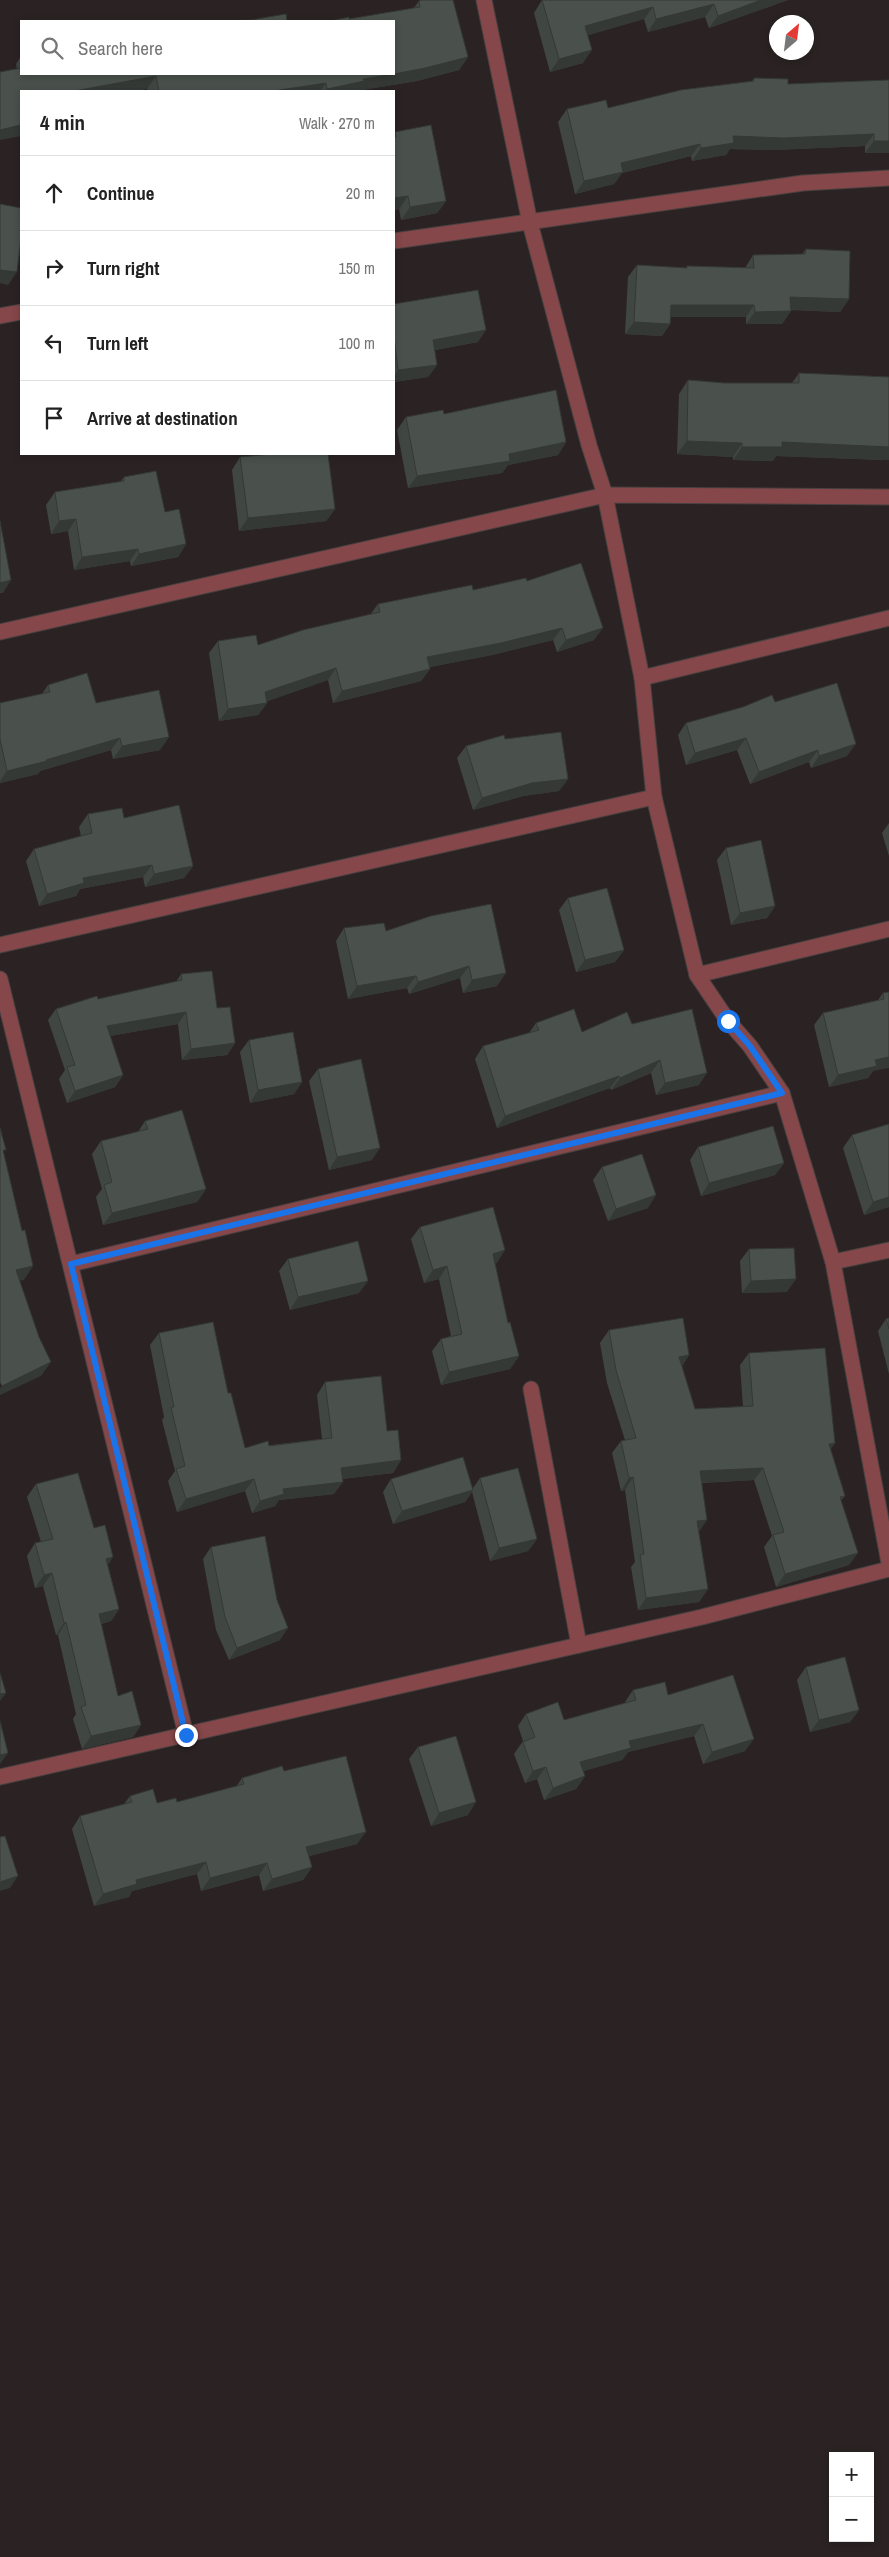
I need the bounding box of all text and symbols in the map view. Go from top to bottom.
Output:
north arrow [769,15,814,60]
search box [20,20,395,75]
icon: search [38,34,66,62]
text: Search here [78,35,163,61]
text: 4 min [40,108,85,137]
text: Walk · 270 m [299,112,375,134]
icon: ahead [40,179,68,207]
text: Continue [87,180,155,206]
text: 20 m [346,182,375,204]
icon: right [40,254,68,282]
text: Turn right [87,255,159,281]
text: 150 m [339,257,375,279]
icon: left [40,329,68,357]
text: Turn left [87,330,148,356]
text: 100 m [339,332,375,354]
icon: arrive [40,404,68,432]
text: Arrive at destination [87,405,238,431]
route start [717,1010,740,1033]
route end [175,1724,198,1747]
map controls [829,2452,874,2542]
button: + [829,2452,874,2497]
button: − [829,2497,874,2542]

